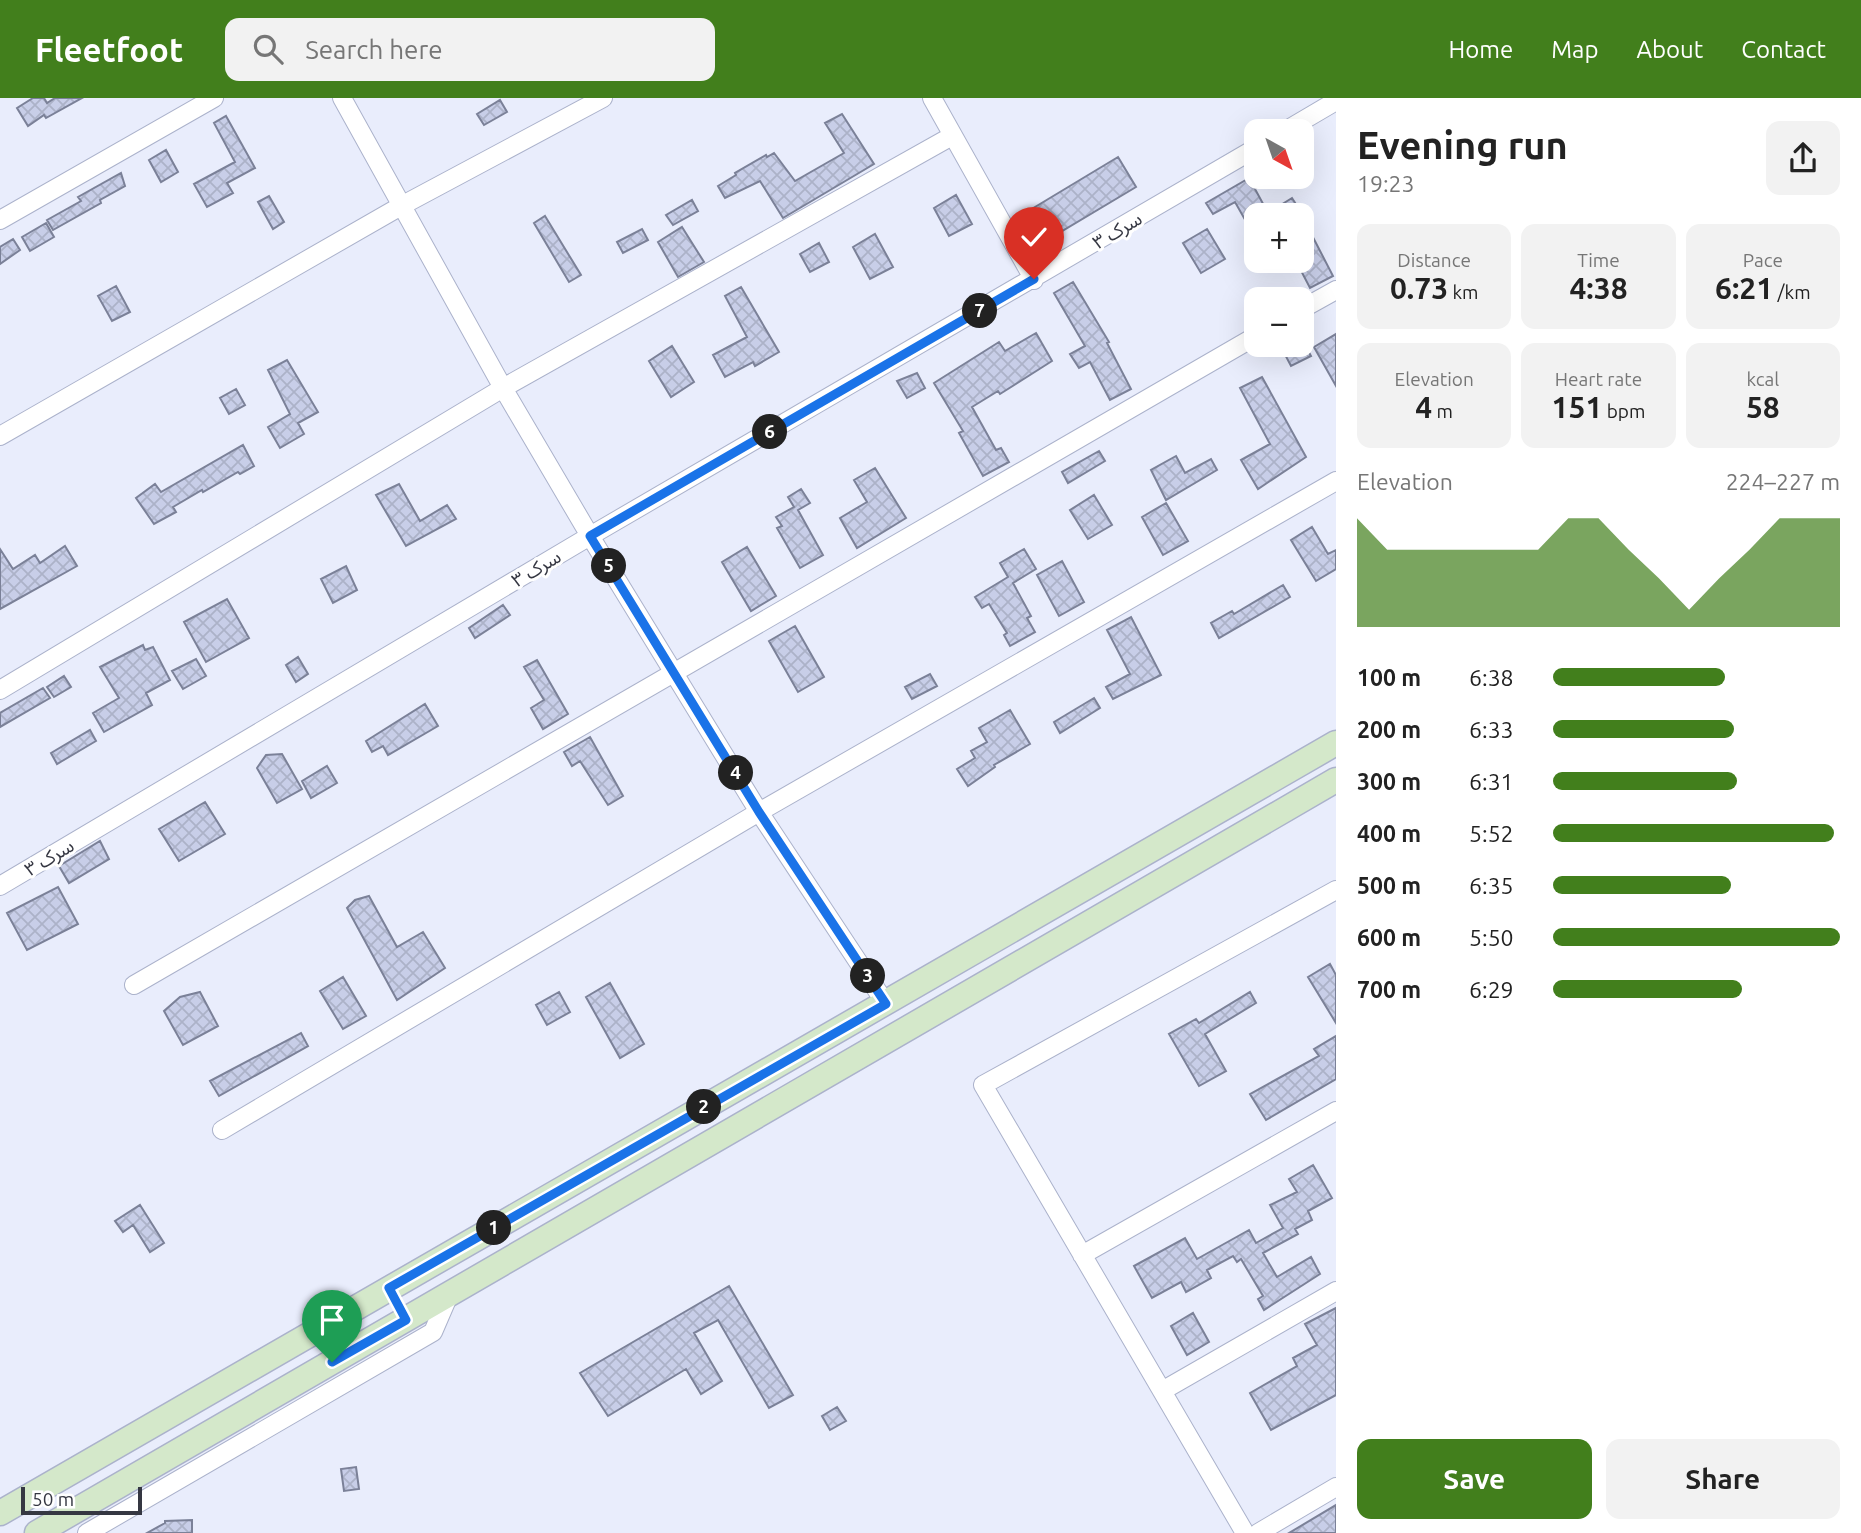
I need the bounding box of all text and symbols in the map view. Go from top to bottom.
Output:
search box [225,18,715,81]
icon: search [249,30,287,68]
text: Fleetfoot [35,31,183,68]
text: Search here [305,35,443,64]
text: Home [1448,36,1513,63]
text: Map [1551,36,1598,63]
text: About [1636,36,1703,63]
text: Contact [1741,36,1826,63]
north arrow [1244,119,1314,189]
map controls [1244,119,1314,357]
button: share [1766,121,1840,195]
text: Evening run [1357,124,1568,166]
text: 19:23 [1357,171,1415,196]
button: + [1244,203,1314,273]
pin [1004,207,1064,279]
street label: سرک ۳ [1088,207,1146,254]
icon: check [1015,218,1053,256]
text: Distance [1397,249,1471,271]
text: Time [1577,249,1620,271]
text: Pace [1743,249,1783,271]
text: 0.73 [1390,271,1448,305]
text: 4:38 [1569,271,1628,305]
text: 6:21 [1715,271,1773,305]
text: km [1448,281,1478,303]
text: /km [1773,281,1811,303]
button: − [1244,287,1314,357]
pin: 7 [962,294,998,328]
text: 7 [974,299,985,321]
text: Elevation [1395,368,1474,390]
text: Heart rate [1555,368,1642,390]
text: kcal [1746,368,1779,390]
text: 4 [1415,390,1432,424]
text: 151 [1552,390,1602,424]
text: 58 [1746,390,1780,424]
text: m [1432,400,1453,422]
text: bpm [1602,400,1645,422]
pin: 6 [752,414,788,450]
text: 6 [764,420,775,442]
text: Elevation [1357,469,1453,494]
text: 224–227 m [1726,469,1840,494]
street label: سرک ۳ [507,545,565,592]
pin: 5 [592,548,626,584]
text: 5 [603,554,614,576]
text: 100 m [1357,665,1421,690]
text: 6:38 [1469,665,1514,690]
text: 200 m [1357,717,1421,742]
text: 6:33 [1469,717,1514,742]
pin: 4 [718,756,754,790]
text: 4 [730,761,741,783]
text: 300 m [1357,769,1421,794]
text: 6:31 [1469,769,1514,794]
text: 400 m [1357,821,1421,846]
text: 5:52 [1469,821,1514,846]
street label: سرک ۳ [20,834,78,881]
text: 500 m [1357,873,1421,898]
text: 6:35 [1469,873,1514,898]
text: 600 m [1357,925,1421,950]
text: 5:50 [1469,925,1514,950]
pin: 3 [850,958,886,994]
text: 3 [862,964,873,986]
text: 700 m [1357,977,1421,1002]
text: 6:29 [1469,977,1514,1002]
pin: 2 [686,1090,722,1124]
text: 2 [698,1095,709,1117]
pin: 1 [476,1210,512,1246]
text: 1 [488,1216,499,1238]
pin [302,1290,362,1362]
icon: arrive [313,1301,351,1339]
button: Save [1357,1439,1592,1519]
button: Share [1606,1439,1840,1519]
scale bar [21,1484,142,1516]
text: 50 m [32,1488,74,1510]

